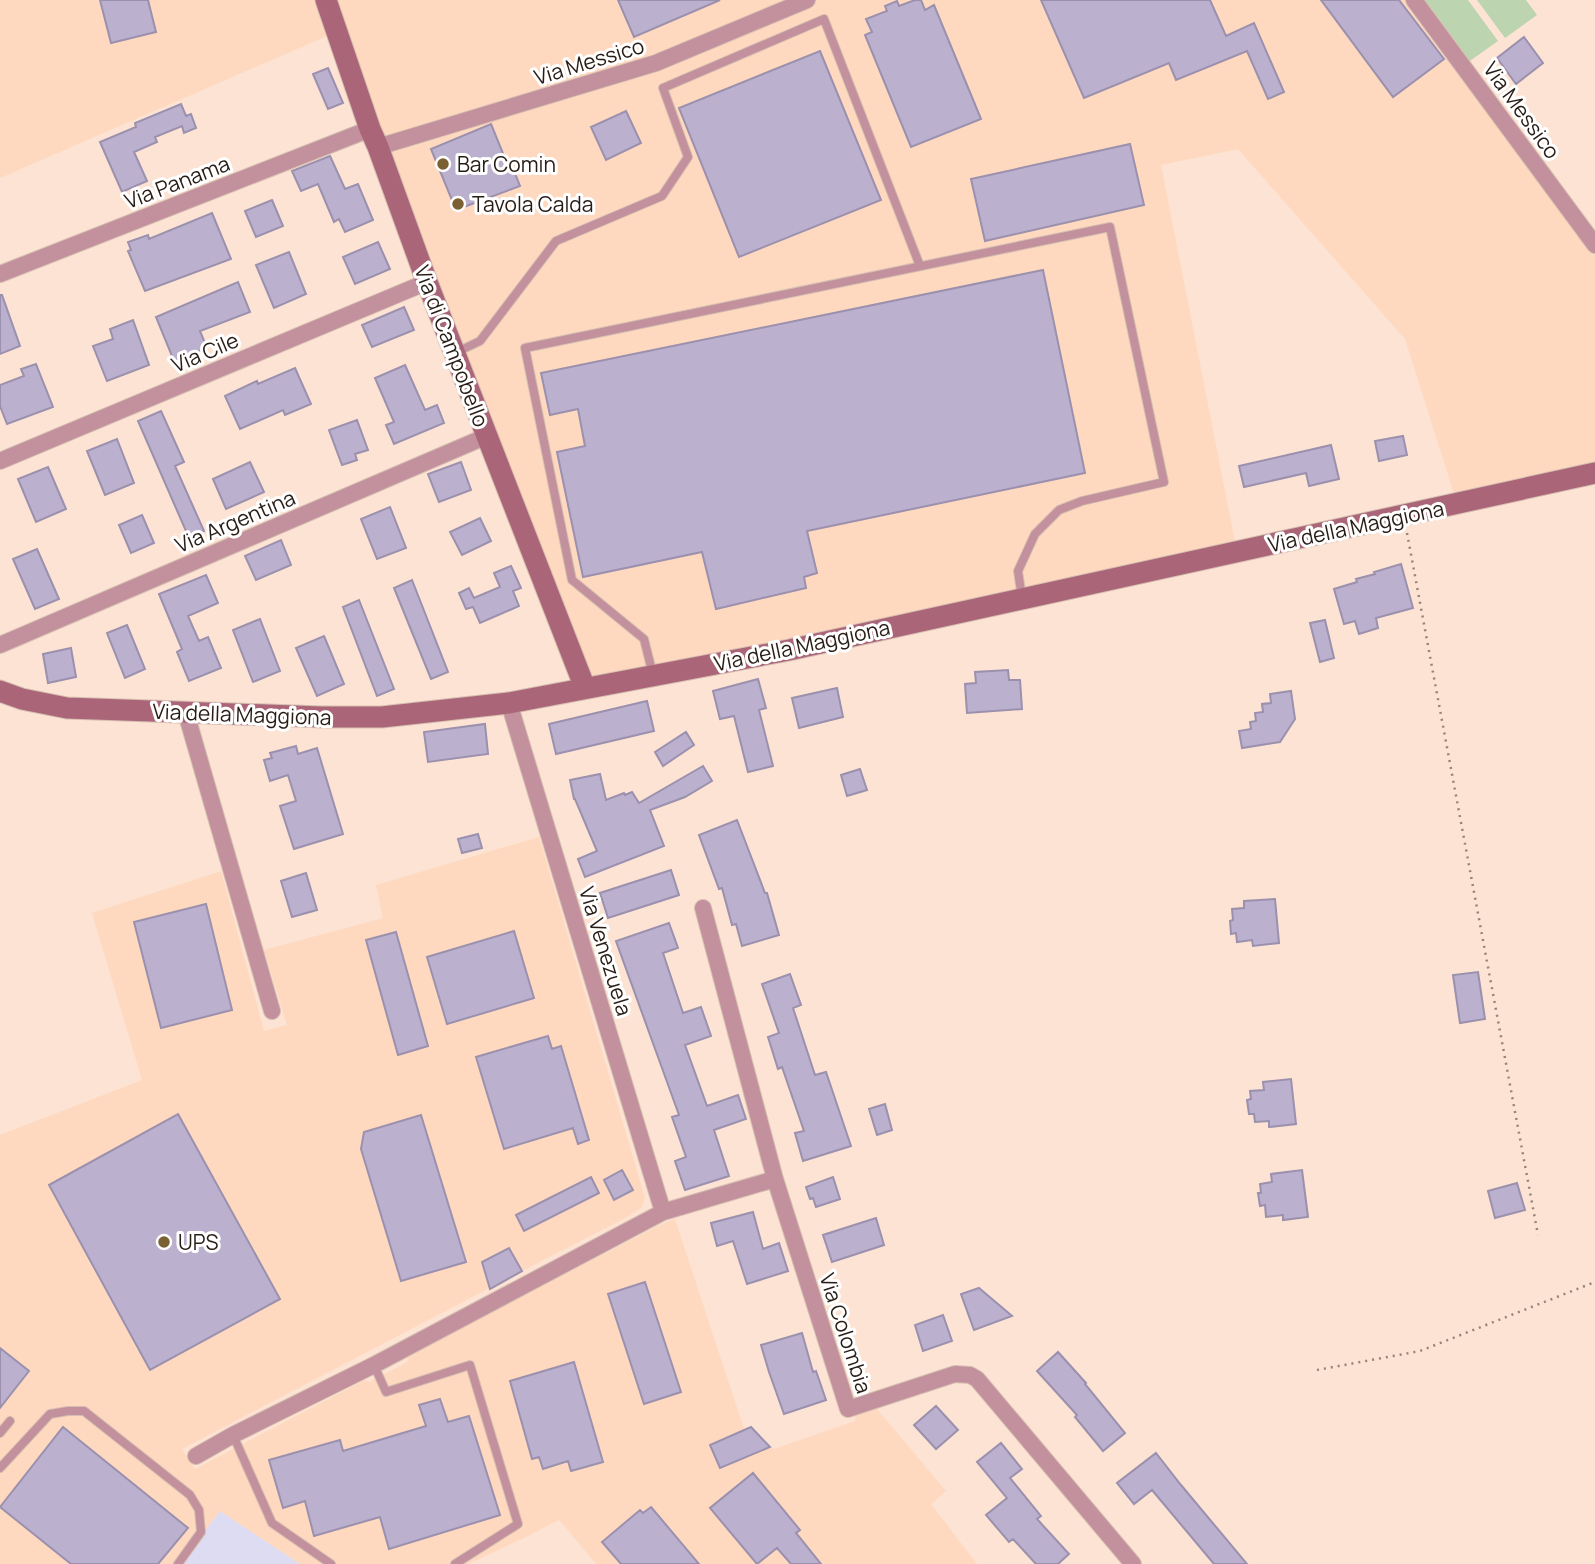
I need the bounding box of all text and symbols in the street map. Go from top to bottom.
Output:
street label: Via Messico [531,31,647,91]
street label: Via Messico [1477,56,1567,164]
street label: Via Panama [120,149,234,215]
place label: Bar Comin [457,150,556,178]
marker: Bar Comin [435,156,451,172]
place label: Tavola Calda [472,190,593,218]
marker: Tavola Calda [450,196,466,212]
street label: Via di Campobello [408,261,496,431]
street label: Via Cile [167,325,243,379]
street label: Via Argentina [171,483,299,559]
street label: Via della Maggiona [1266,494,1446,558]
street label: Via della Maggiona [712,613,892,677]
street label: Via della Maggiona [152,697,332,731]
street label: Via Venezuela [573,883,639,1019]
place label: UPS [178,1228,218,1256]
marker: UPS [156,1234,172,1250]
street label: Via Colombia [813,1269,879,1397]

